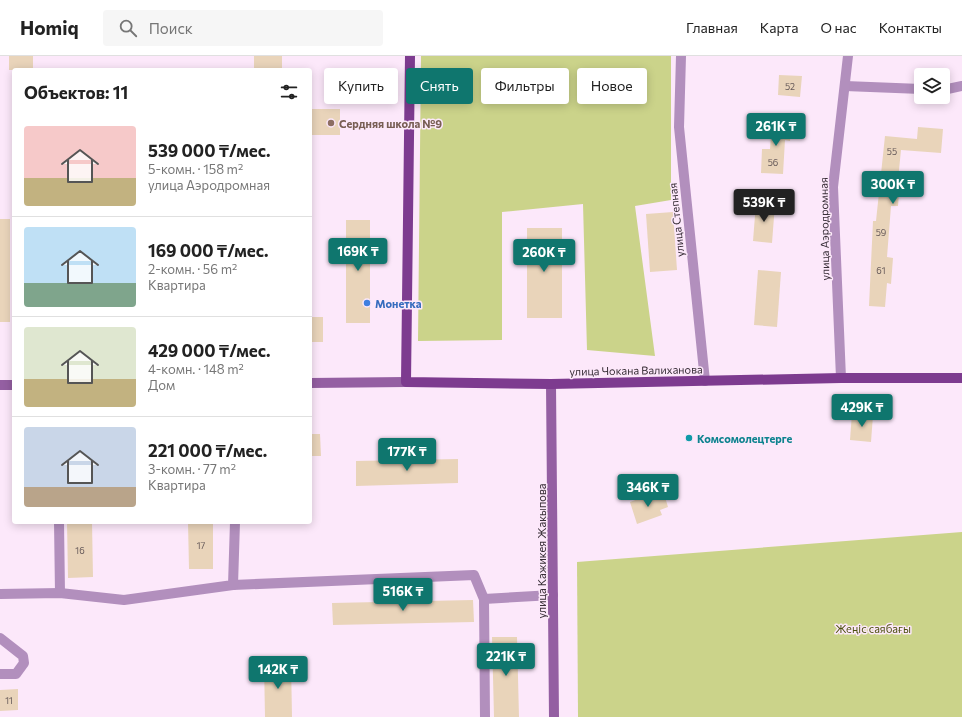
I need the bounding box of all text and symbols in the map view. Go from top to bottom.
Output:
search box [103,10,383,46]
text: Homiq [20,16,79,39]
icon: search [117,17,139,39]
text: Поиск [149,19,193,37]
text: Главная [686,19,738,36]
text: Карта [760,19,798,36]
text: О нас [820,19,857,36]
text: Контакты [879,19,942,36]
chip: Купить [324,68,398,104]
chip: Снять [406,68,473,104]
chip: Фильтры [481,68,569,104]
chip: Новое [577,68,647,104]
map controls [914,68,950,104]
button: layers [914,68,950,104]
icon: filters [278,81,300,103]
house number: 52 [785,81,795,92]
text: Объектов: 11 [24,82,128,103]
pin: 261K ₸ [743,113,809,147]
place label: Сердняя школа №9 [339,117,442,130]
marker: Сердняя школа №9 [326,118,336,128]
text: 261K ₸ [756,118,796,134]
text: 539 000 ₸/мес. [148,140,270,161]
icon: home [56,142,104,190]
house number: 55 [887,146,897,157]
house number: 56 [768,157,778,168]
text: 5-комн. · 158 m² [148,161,243,177]
pin: 300K ₸ [860,171,926,205]
text: 300K ₸ [871,176,915,192]
text: улица Аэродромная [148,177,270,193]
street label: улица Аэродромная [817,177,831,281]
street label: улица Степная [666,182,686,258]
pin: 539K ₸ [731,189,797,223]
text: 539K ₸ [743,194,785,210]
house number: 59 [876,227,886,238]
pin: 169K ₸ [325,238,391,272]
pin: 260K ₸ [511,239,577,273]
text: 169 000 ₸/мес. [148,240,269,261]
icon: home [56,243,104,291]
text: 169K ₸ [337,243,379,259]
text: 260K ₸ [522,244,566,260]
text: 2-комн. · 56 m² [148,261,237,277]
house number: 61 [876,265,886,276]
text: Квартира [148,277,206,293]
place label: Монетка [375,297,422,310]
marker: Монетка [362,298,372,308]
text: 429 000 ₸/мес. [148,340,271,361]
icon: home [56,343,104,391]
text: 4-комн. · 148 m² [148,361,244,377]
street label: улица Чокана Валиханова [569,362,703,378]
text: Дом [148,377,175,393]
pin: 429K ₸ [829,394,895,428]
text: 429K ₸ [841,399,883,415]
place label: Комсомолецтерге [697,432,793,445]
marker: Комсомолецтерге [684,433,694,443]
pin: 177K ₸ [374,438,440,472]
text: 221 000 ₸/мес. [148,440,267,461]
icon: home [56,443,104,491]
text: 177K ₸ [387,443,427,459]
text: 3-комн. · 77 m² [148,461,236,477]
pin: 346K ₸ [615,474,681,508]
text: Квартира [148,477,206,493]
text: 346K ₸ [626,479,670,495]
street label: улица Кажикея Жакыпова [535,484,548,618]
house number: 17 [197,540,206,551]
house number: 16 [75,545,85,556]
pin: 516K ₸ [370,578,436,612]
text: 516K ₸ [382,583,424,599]
park label: Жеңіс саябағы [835,622,911,635]
pin: 221K ₸ [473,643,539,677]
text: 221K ₸ [486,648,526,664]
pin: 142K ₸ [245,656,311,690]
text: 142K ₸ [258,661,298,677]
house number: 11 [5,695,13,706]

